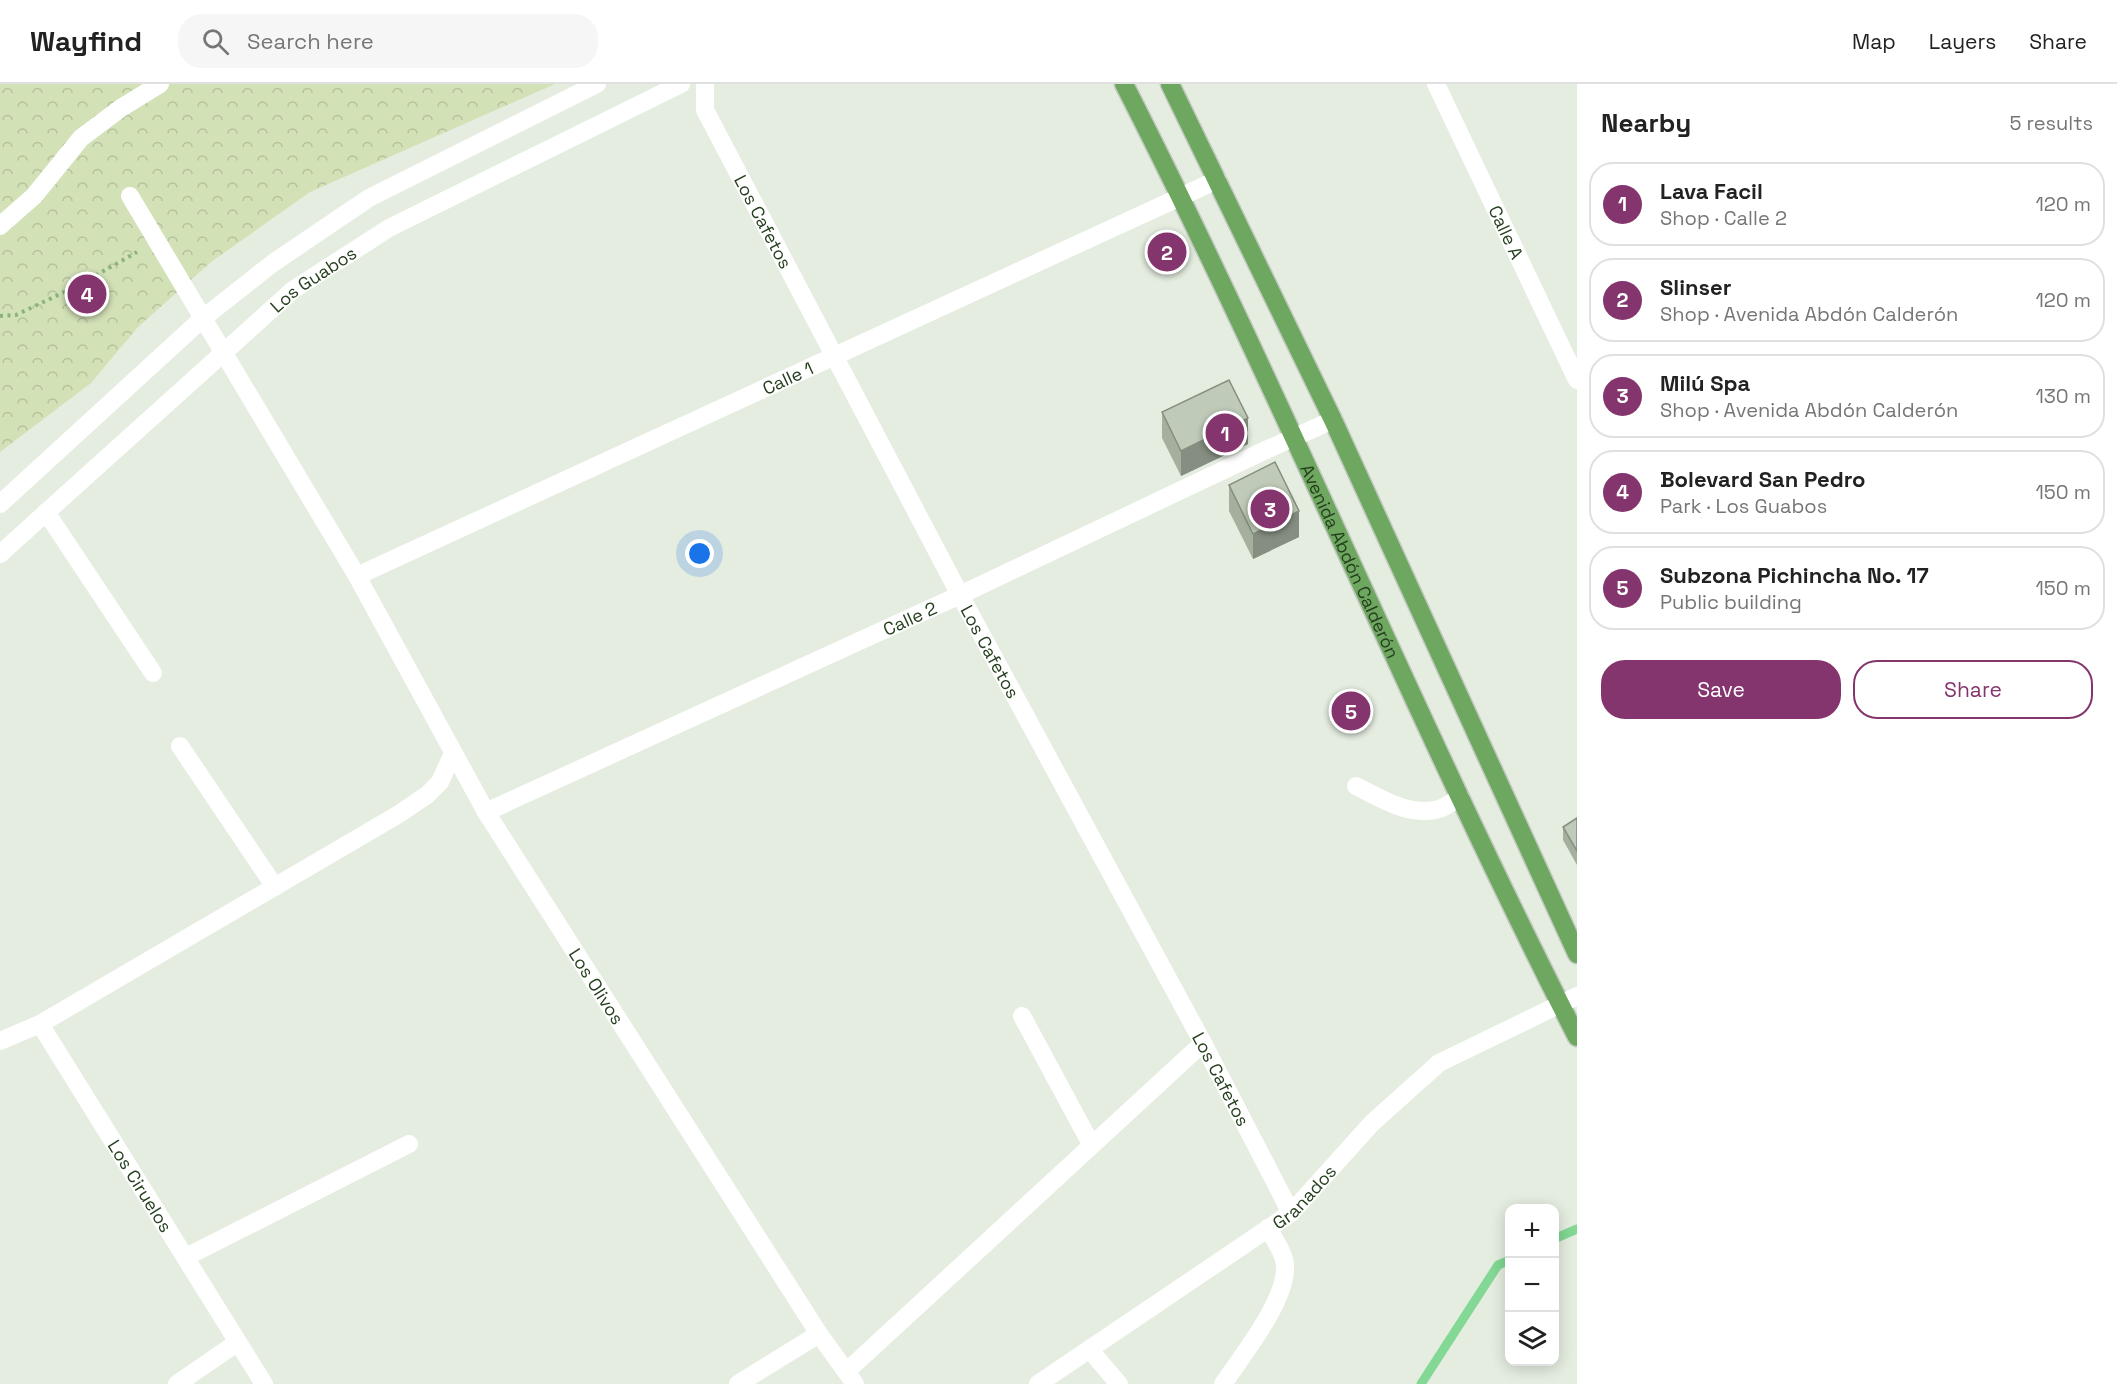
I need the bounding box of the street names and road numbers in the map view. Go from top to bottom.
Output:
street label: Los Cafetos [730,171,798,272]
street label: Calle A [1484,201,1529,263]
street label: Los Guabos [265,241,360,317]
street label: Calle 1 [758,356,817,399]
street label: Avenida Abdón Calderón [1296,460,1405,662]
street label: Calle 2 [879,596,940,640]
street label: Los Cafetos [956,601,1025,702]
street label: Los Olivos [564,944,630,1028]
street label: Los Cafetos [1188,1028,1255,1130]
street label: Los Ciruelos [103,1135,178,1236]
street label: Granados [1268,1159,1341,1234]

